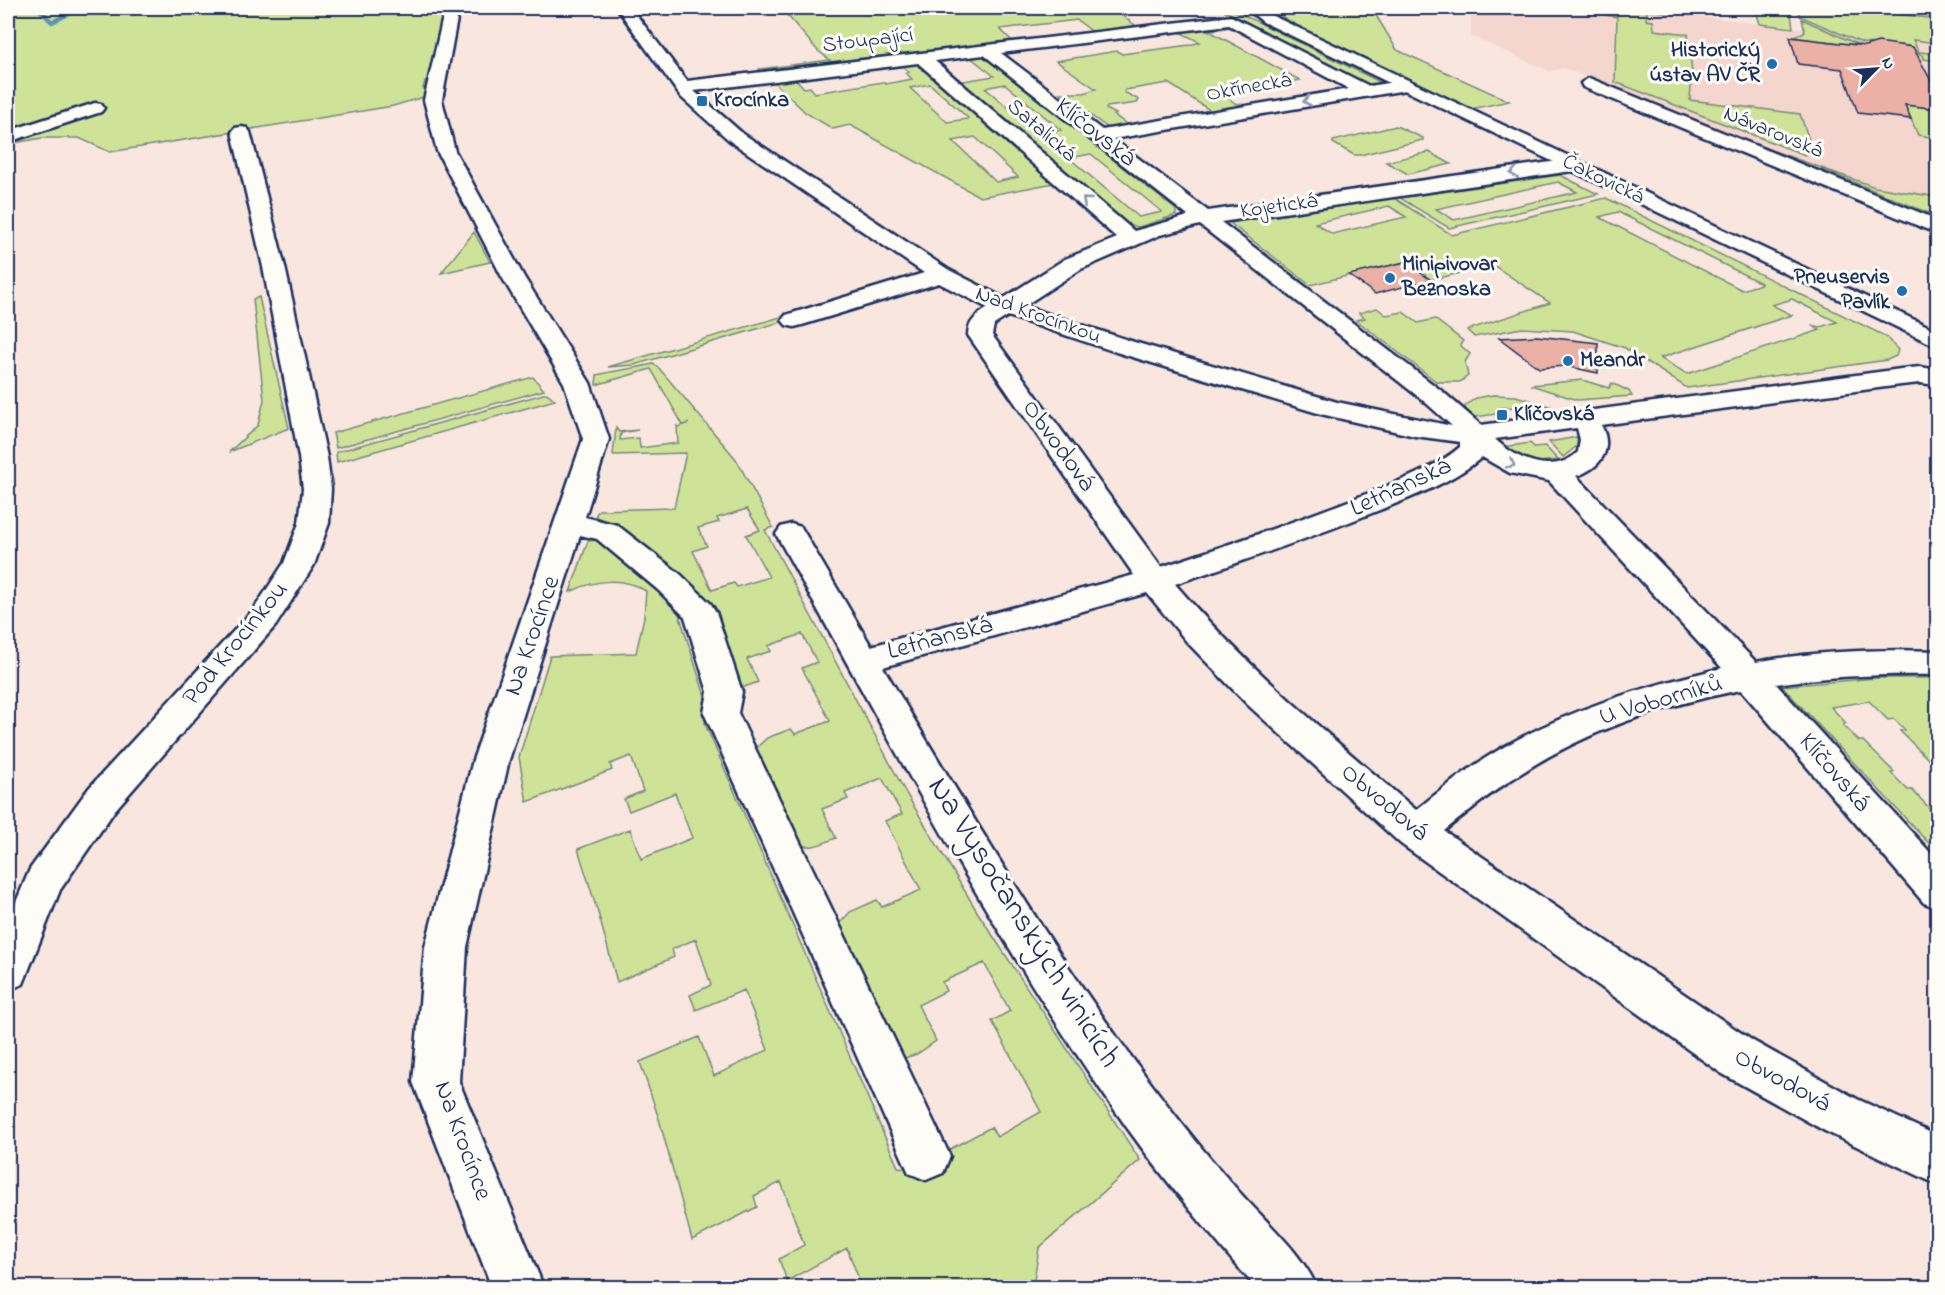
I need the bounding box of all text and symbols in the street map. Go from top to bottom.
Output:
street label: Stoupající [821,20,915,62]
place label: Historický ústav AV ČR [1649,35,1761,92]
north arrow [1846,39,1906,99]
text: N [1875,54,1901,74]
marker: Historický ústav AV ČR [1765,57,1779,71]
street label: Okřínecká [1204,65,1294,111]
place label: Krocínka [714,85,789,117]
street label: Klíčovská [1046,89,1144,177]
street label: Satalická [999,92,1083,170]
marker: Krocínka [695,94,709,108]
one-way arrow [1303,94,1313,107]
street label: Návarovská [1718,98,1828,168]
street label: Čakovická [1556,146,1650,214]
one-way arrow [1510,167,1519,179]
street label: Kojetická [1238,186,1320,228]
one-way arrow [1082,197,1093,208]
place label: Minipivovar Beznoska [1401,249,1498,306]
place label: Pneuservis Pavlík [1794,262,1891,319]
marker: Minipivovar Beznoska [1383,271,1397,285]
street label: Nad Krocínkou [971,278,1105,354]
marker: Pneuservis Pavlík [1895,284,1909,298]
place label: Meandr [1580,345,1646,377]
marker: Meandr [1561,354,1575,368]
street label: Obvodová [1012,392,1104,500]
place label: Klíčovská [1514,399,1595,431]
marker: Klíčovská [1495,408,1509,422]
street label: Letňanská [1344,448,1458,528]
one-way arrow [1504,457,1515,469]
street label: Na Krocínce [495,571,571,701]
street label: Pod Krocínkou [174,573,298,715]
street label: Letňanská [883,607,997,671]
street label: U Voborníků [1595,665,1727,737]
street label: Klíčovská [1789,725,1879,821]
street label: Obvodová [1331,754,1437,852]
street label: Na Vysočanských vinicích [914,768,1132,1078]
street label: Obvodová [1727,1039,1837,1123]
street label: Na Krocínce [423,1076,501,1206]

